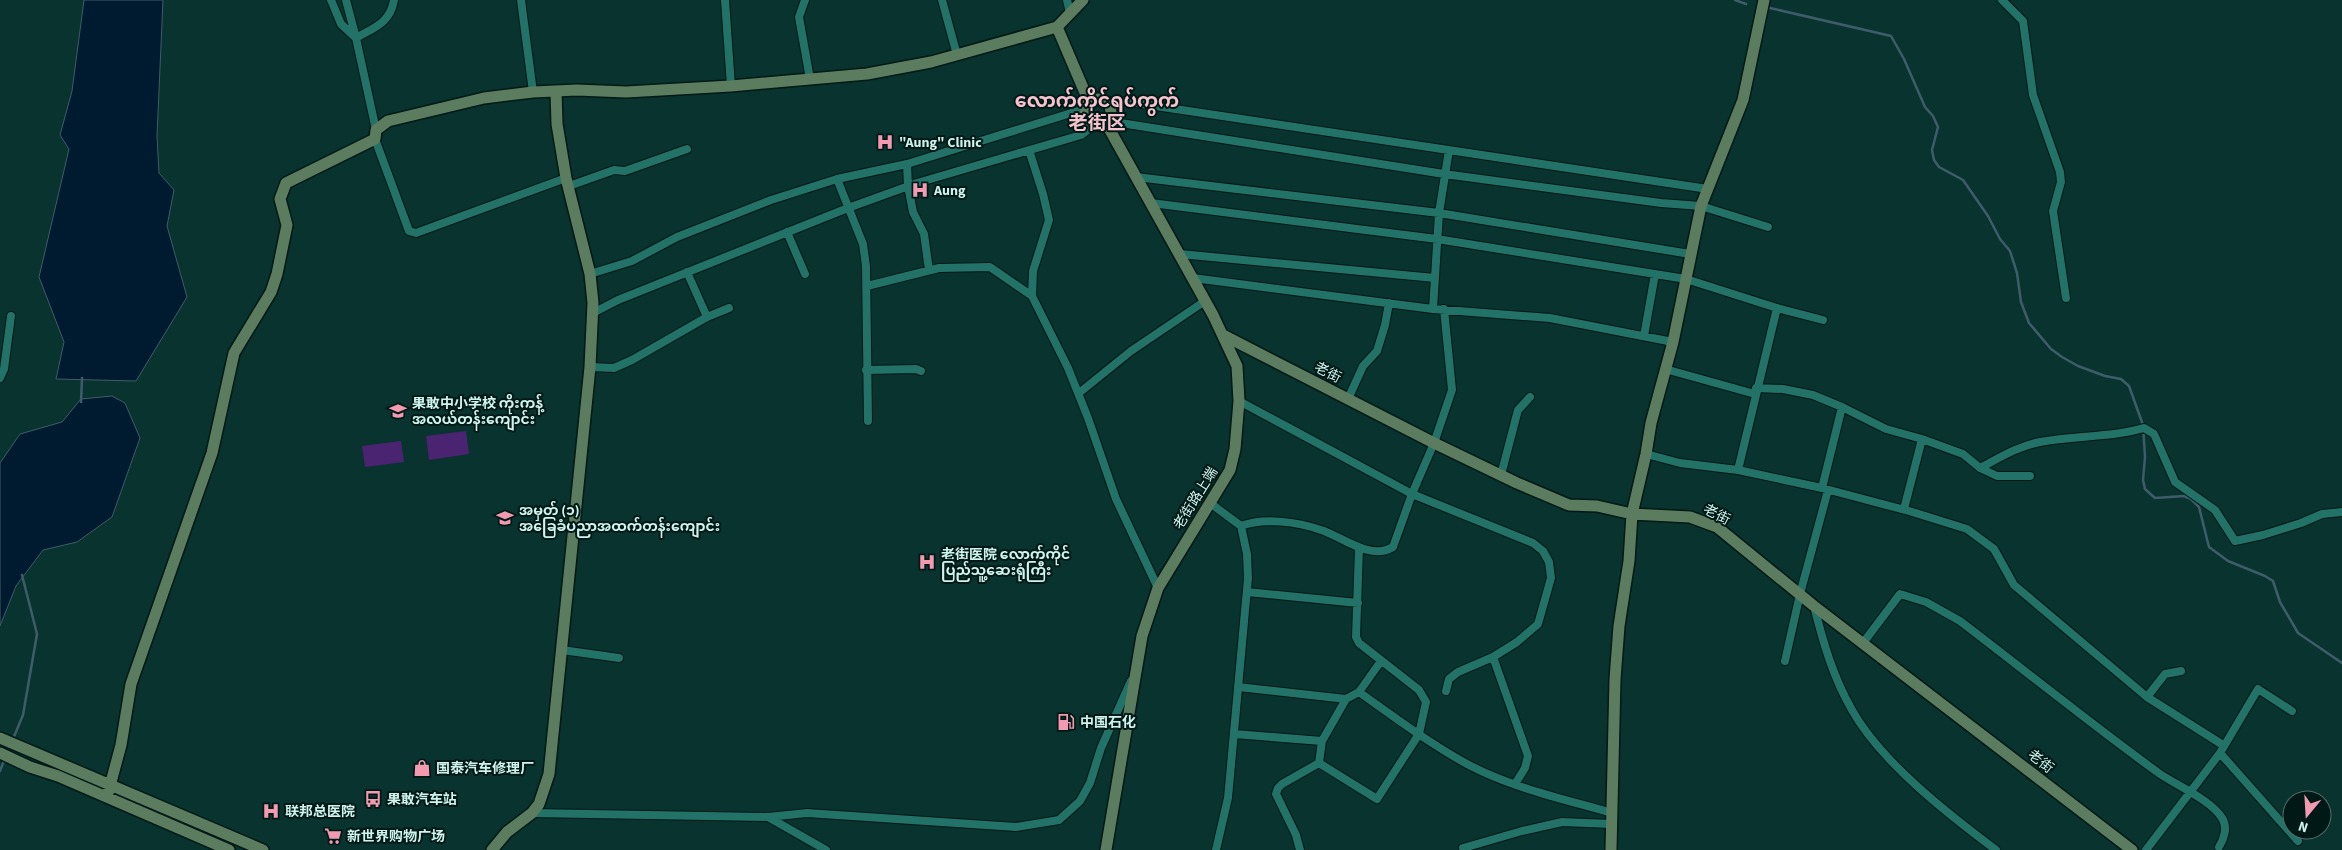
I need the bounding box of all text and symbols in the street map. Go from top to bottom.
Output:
district label: လောက်ကိုင်ရပ်ကွက် 老街区 [1015,87,1179,137]
hospital icon: "Aung" Clinic [875,132,895,152]
place label: "Aung" Clinic [899,133,982,153]
hospital icon: Aung [910,180,930,200]
place label: Aung [933,181,966,201]
street label: 老街 [1311,358,1345,388]
place label: 果敢中小学校 ကိုးကန့် အလယ်တန်းကျောင်း [412,393,545,431]
school or university icon: 果敢中小学校 ကိုးကန့် အလယ်တန်းကျောင်း [388,401,408,421]
street label: 老街路上端 [1169,464,1223,534]
place label: အမှတ် (၁) အခြေခံပညာအထက်တန်းကျောင်း [519,500,720,538]
street label: 老街 [1700,500,1734,530]
school or university icon: အမှတ် (၁) အခြေခံပညာအထက်တန်းကျောင်း [495,508,515,528]
place label: 老街医院 လောက်ကိုင် ပြည်သူ့ဆေးရုံကြီး [941,544,1070,582]
hospital icon: 老街医院 လောက်ကိုင် ပြည်သူ့ဆေးရုံကြီး [917,552,937,572]
fuel station icon: 中国石化 [1056,712,1076,732]
place label: 中国石化 [1080,713,1136,733]
street label: 老街 [2023,745,2058,778]
shop icon: 国泰汽车修理厂 [412,758,432,778]
place label: 国泰汽车修理厂 [436,759,534,779]
bus stop icon: 果敢汽车站 [363,789,383,809]
place label: 果敢汽车站 [387,790,457,810]
north arrow [2282,790,2332,840]
hospital icon: 联邦总医院 [261,801,281,821]
place label: 联邦总医院 [285,802,355,822]
text: N [2296,815,2311,837]
supermarket icon: 新世界购物广场 [323,826,343,846]
place label: 新世界购物广场 [347,827,445,847]

